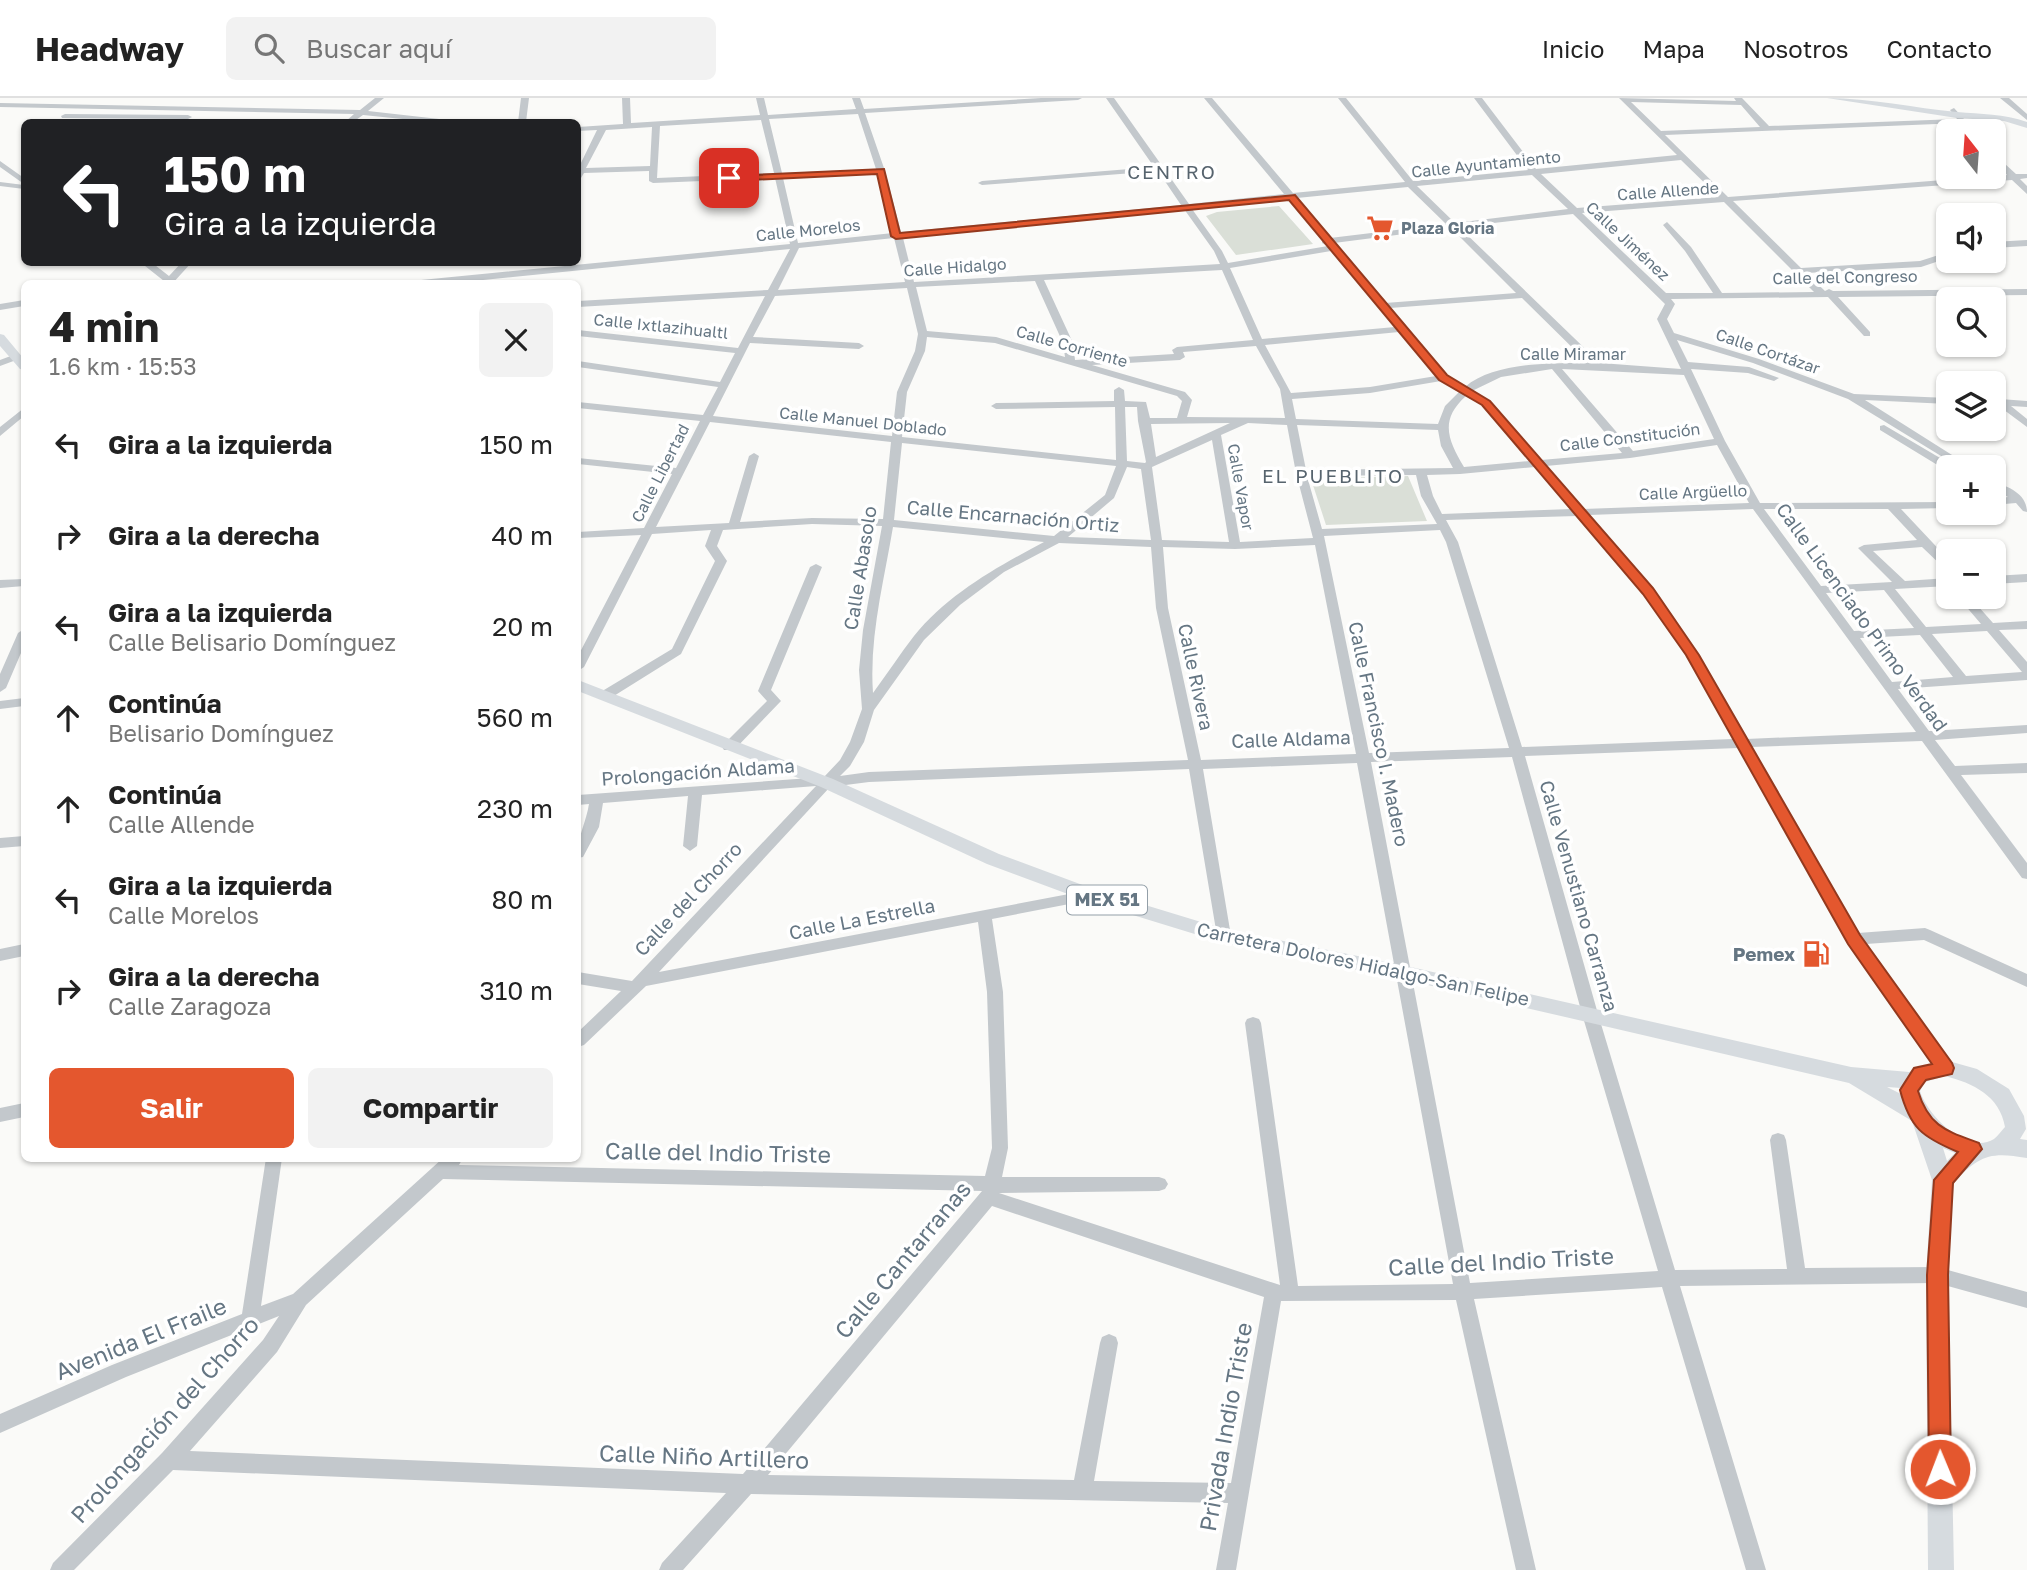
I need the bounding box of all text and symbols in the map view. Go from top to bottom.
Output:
search box [226,17,716,80]
text: Headway [35,29,184,68]
icon: search [250,29,288,67]
text: Buscar aquí [306,33,452,64]
text: Inicio [1542,34,1604,63]
text: Mapa [1642,34,1705,63]
text: Nosotros [1743,34,1849,63]
text: Contacto [1887,34,1992,63]
north arrow [1936,119,2006,189]
map controls [1936,119,2006,609]
text: 150 m [164,144,306,203]
street label: Calle Ayuntamiento [1410,146,1562,182]
icon: left [49,147,140,238]
pin [699,148,759,208]
icon: arrive [710,159,748,197]
district label: CENTRO [1127,160,1217,183]
street label: Calle Allende [1616,177,1720,205]
street label: Calle Jiménez [1582,197,1674,285]
button: sound [1936,203,2006,273]
text: Gira a la izquierda [164,204,437,242]
supermarket icon: Plaza Gloria [1365,213,1395,243]
street label: Calle Morelos [755,215,861,245]
place label: Plaza Gloria [1401,218,1494,238]
street label: Calle Hidalgo [903,253,1007,281]
street label: Calle del Congreso [1772,266,1918,288]
button: search [1936,287,2006,357]
text: 4 min [49,301,159,351]
button: close [479,303,553,377]
street label: Calle Ixtlazihualtl [593,309,729,343]
street label: Calle Corriente [1014,321,1130,371]
street label: Calle Cortázar [1713,324,1823,378]
street label: Calle Miramar [1520,344,1626,364]
text: 1.6 km · 15:53 [49,352,197,380]
button: layers [1936,371,2006,441]
street label: Calle Manuel Doblado [778,402,948,440]
street label: Calle Constitución [1559,418,1701,456]
street label: Calle Libertad [627,420,693,526]
icon: left [49,426,87,464]
text: Gira a la izquierda [108,429,332,460]
text: 150 m [480,429,553,460]
street label: Calle Vapor [1224,442,1258,532]
button: + [1936,455,2006,525]
district label: EL PUEBLITO [1262,464,1404,487]
street label: Calle Argüello [1638,480,1748,504]
street label: Calle Encarnación Ortiz [906,495,1120,536]
street label: Calle Licenciado Primo Verdad [1772,498,1953,735]
street label: Calle Abasolo [838,504,881,632]
icon: right [49,517,87,555]
text: Gira a la derecha [108,520,320,551]
text: 40 m [492,520,553,551]
button: − [1936,539,2006,609]
text: Gira a la izquierda [108,597,332,628]
icon: left [49,608,87,646]
text: 20 m [492,611,553,642]
street label: Calle Francisco I. Madero [1344,619,1415,848]
street label: Calle Rivera [1174,621,1219,732]
text: Calle Belisario Domínguez [108,628,396,656]
text: Continúa [108,688,222,719]
icon: ahead [49,699,87,737]
text: 560 m [477,702,553,733]
text: Belisario Domínguez [108,719,334,747]
street label: Calle Aldama [1231,725,1351,752]
street label: Prolongación Aldama [600,753,796,790]
street label: Calle Venustiano Carranza [1535,778,1624,1014]
text: Continúa [108,779,222,810]
icon: ahead [49,790,87,828]
text: 230 m [477,793,553,824]
text: Calle Allende [108,810,255,838]
street label: Calle del Chorro [629,837,746,960]
text: Gira a la izquierda [108,870,332,901]
icon: left [49,881,87,919]
text: 80 m [492,884,553,915]
road number: MEX 51 [1067,886,1147,914]
street label: Calle La Estrella [787,893,937,944]
text: Calle Morelos [108,901,259,929]
street label: Carretera Dolores Hidalgo-San Felipe [1195,917,1531,1010]
fuel station icon: Pemex [1801,939,1831,969]
place label: Pemex [1733,942,1795,965]
text: Gira a la derecha [108,961,320,992]
icon: right [49,972,87,1010]
text: 310 m [480,975,553,1006]
text: Calle Zaragoza [108,992,271,1020]
button: Salir [49,1068,294,1148]
button: Compartir [308,1068,553,1148]
street label: Calle del Indio Triste [605,1136,831,1168]
street label: Calle Cantarranas [828,1175,976,1344]
street label: Calle del Indio Triste [1387,1241,1615,1281]
street label: Avenida El Fraile [51,1291,230,1385]
street label: Prolongación del Chorro [64,1310,264,1528]
street label: Privada Indio Triste [1193,1320,1257,1533]
position arrow [1903,1432,1977,1506]
street label: Calle Niño Artillero [599,1438,810,1474]

